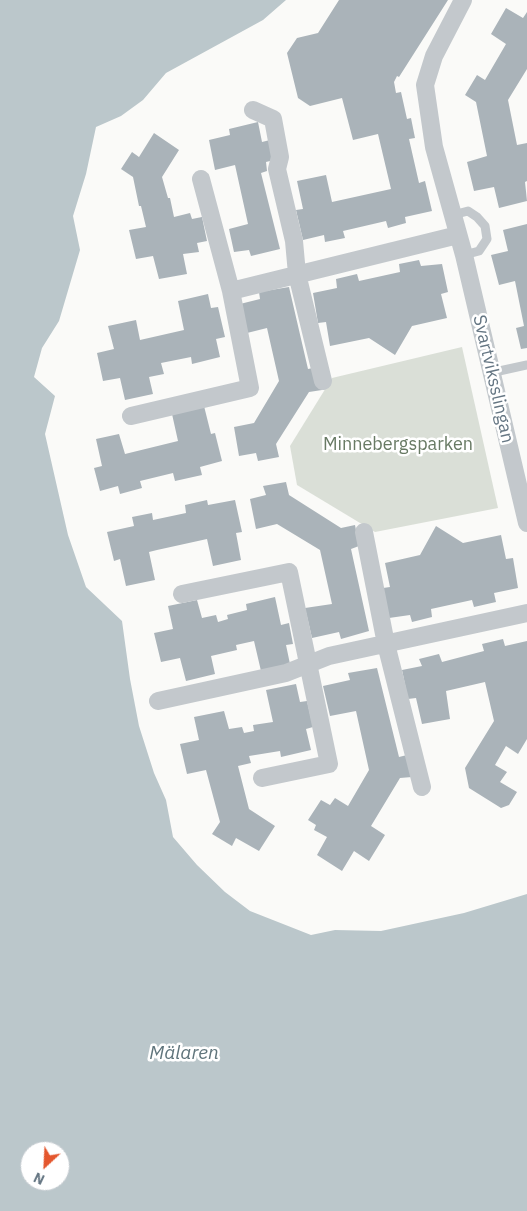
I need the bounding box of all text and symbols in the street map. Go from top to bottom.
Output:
street label: Svartviksslingan [468,313,518,445]
park label: Minnebergsparken [323,434,473,456]
water label: Mälaren [149,1043,219,1065]
north arrow [20,1141,70,1191]
text: N [31,1168,47,1189]

